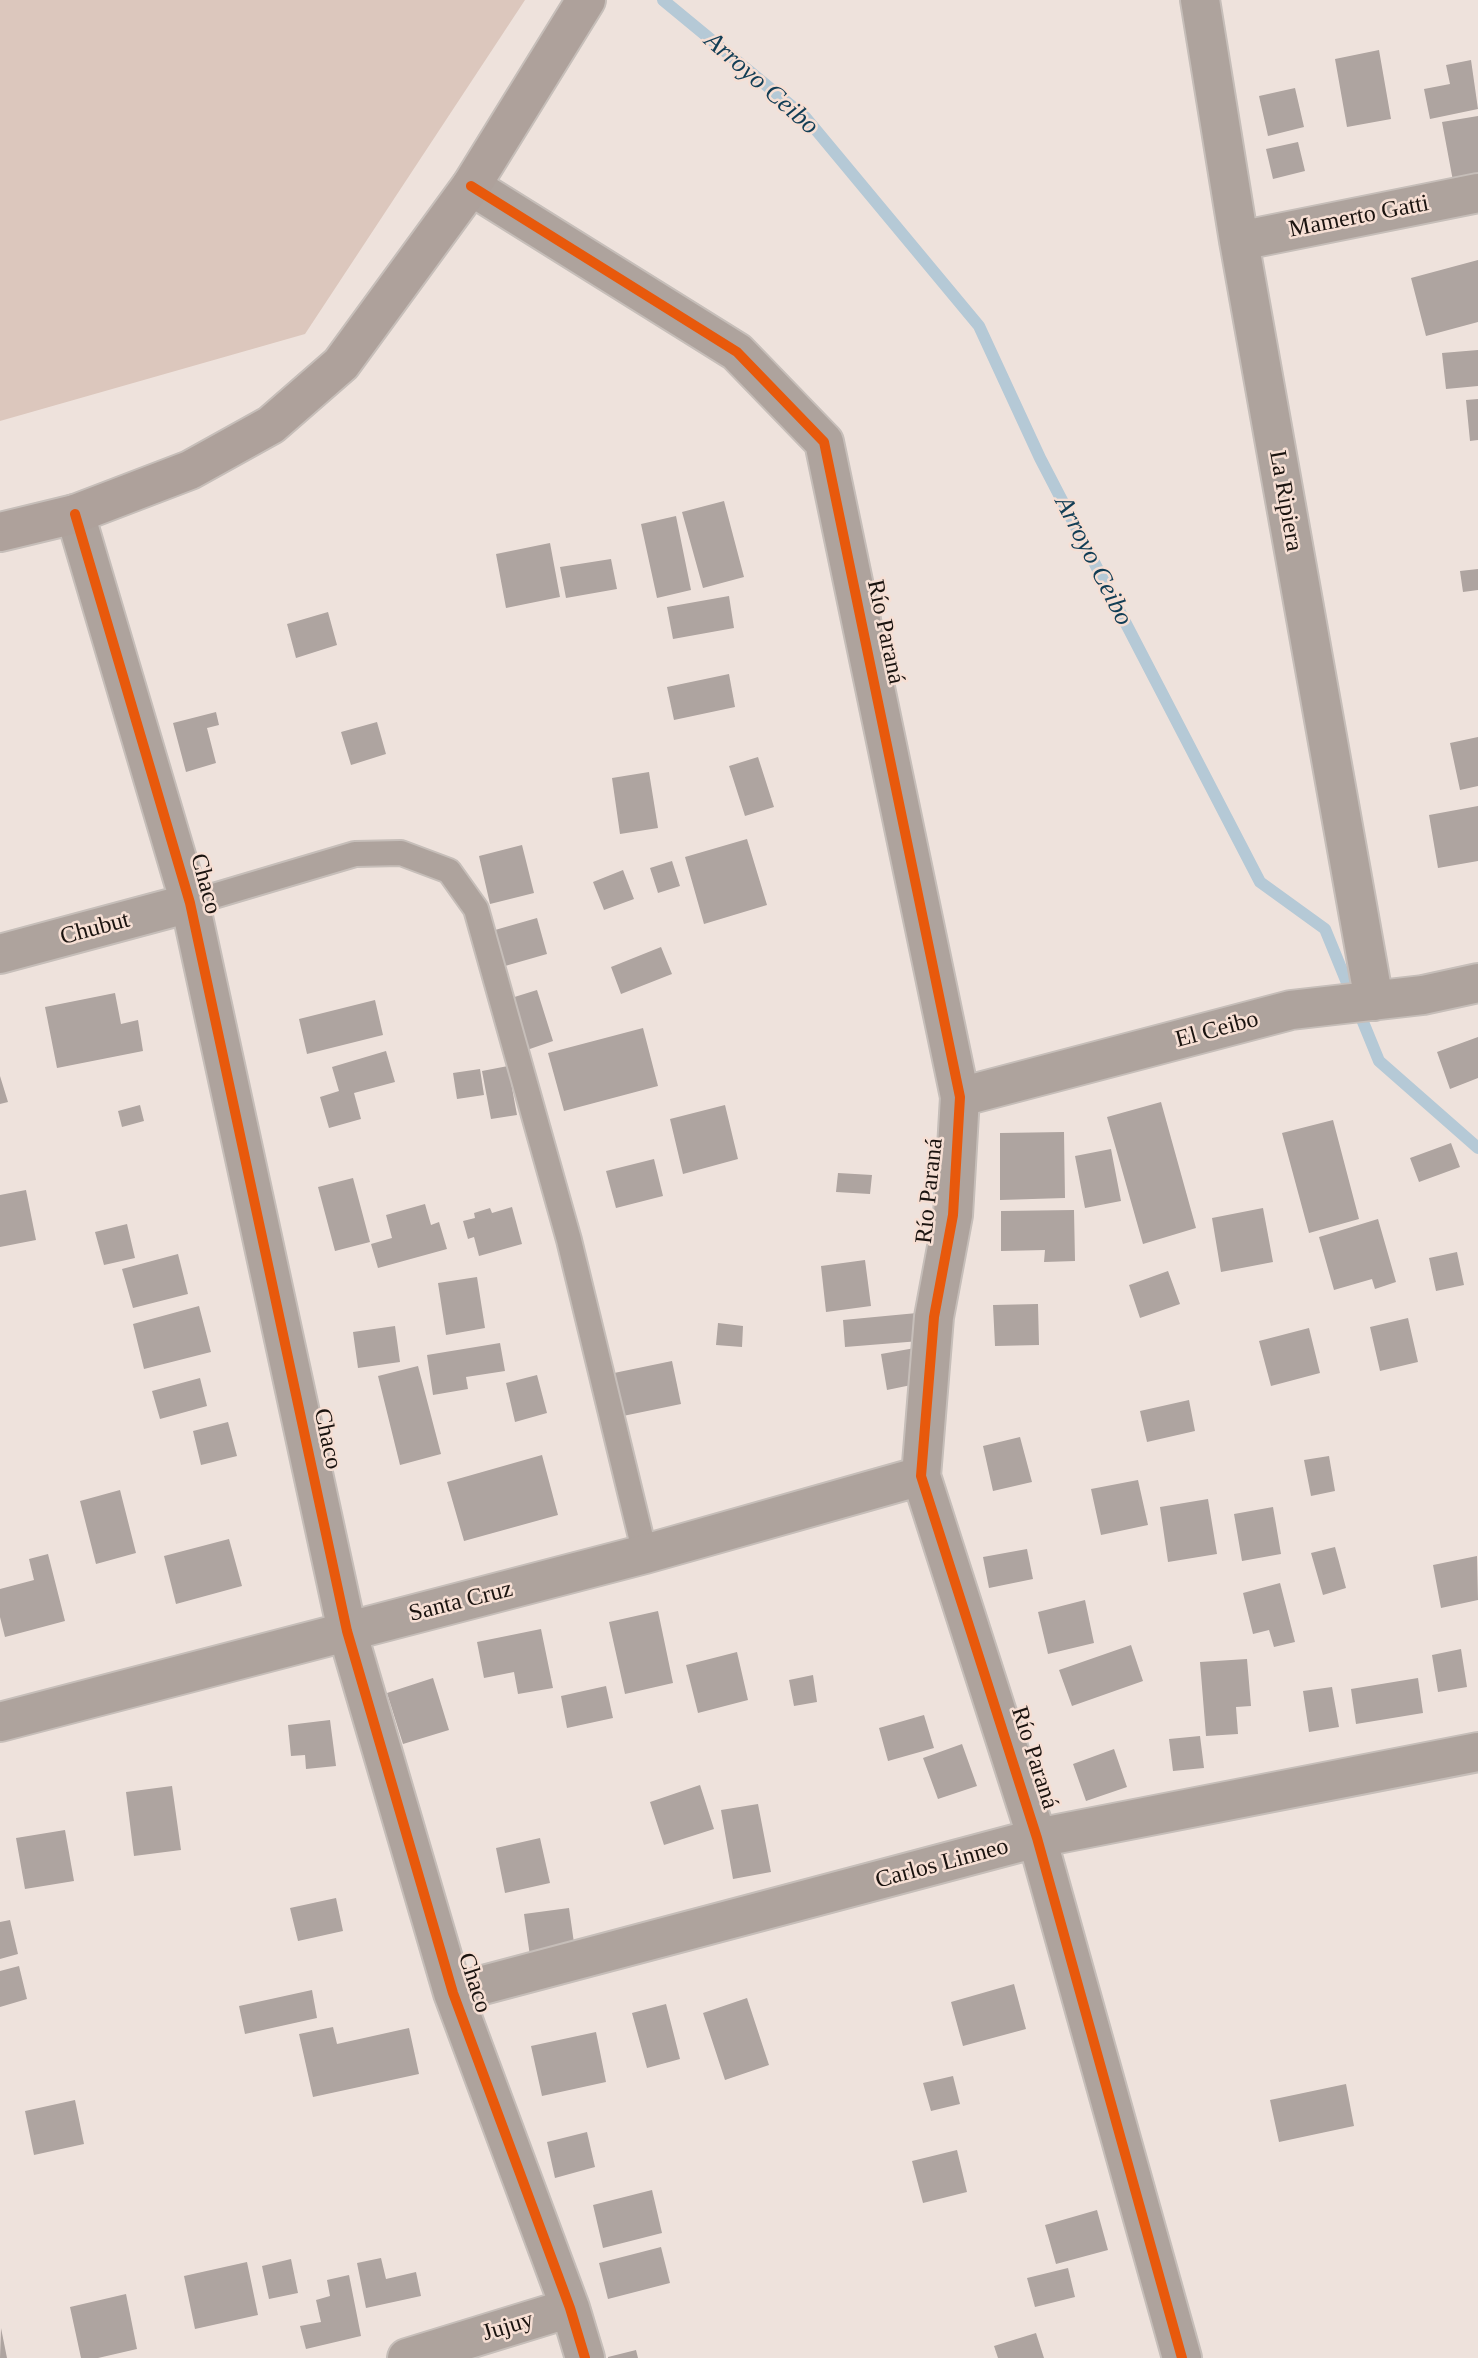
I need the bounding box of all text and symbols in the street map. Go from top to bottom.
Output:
water label: Arroyo Ceibo [697,26,825,142]
street label: Mamerto Gatti [1287,189,1431,245]
street label: La Ripiera [1262,448,1308,554]
water label: Arroyo Ceibo [1047,491,1139,631]
street label: Río Paraná [860,577,910,687]
street label: Chaco [183,851,227,917]
street label: Chubut [57,906,133,952]
street label: El Ceibo [1172,1005,1262,1055]
street label: Río Paraná [910,1137,950,1245]
street label: Chaco [307,1406,347,1472]
street label: Santa Cruz [406,1575,516,1629]
street label: Río Paraná [1004,1703,1064,1813]
street label: Carlos Linneo [872,1832,1012,1896]
street label: Chaco [451,1949,497,2017]
street label: Jujuy [479,2306,537,2348]

